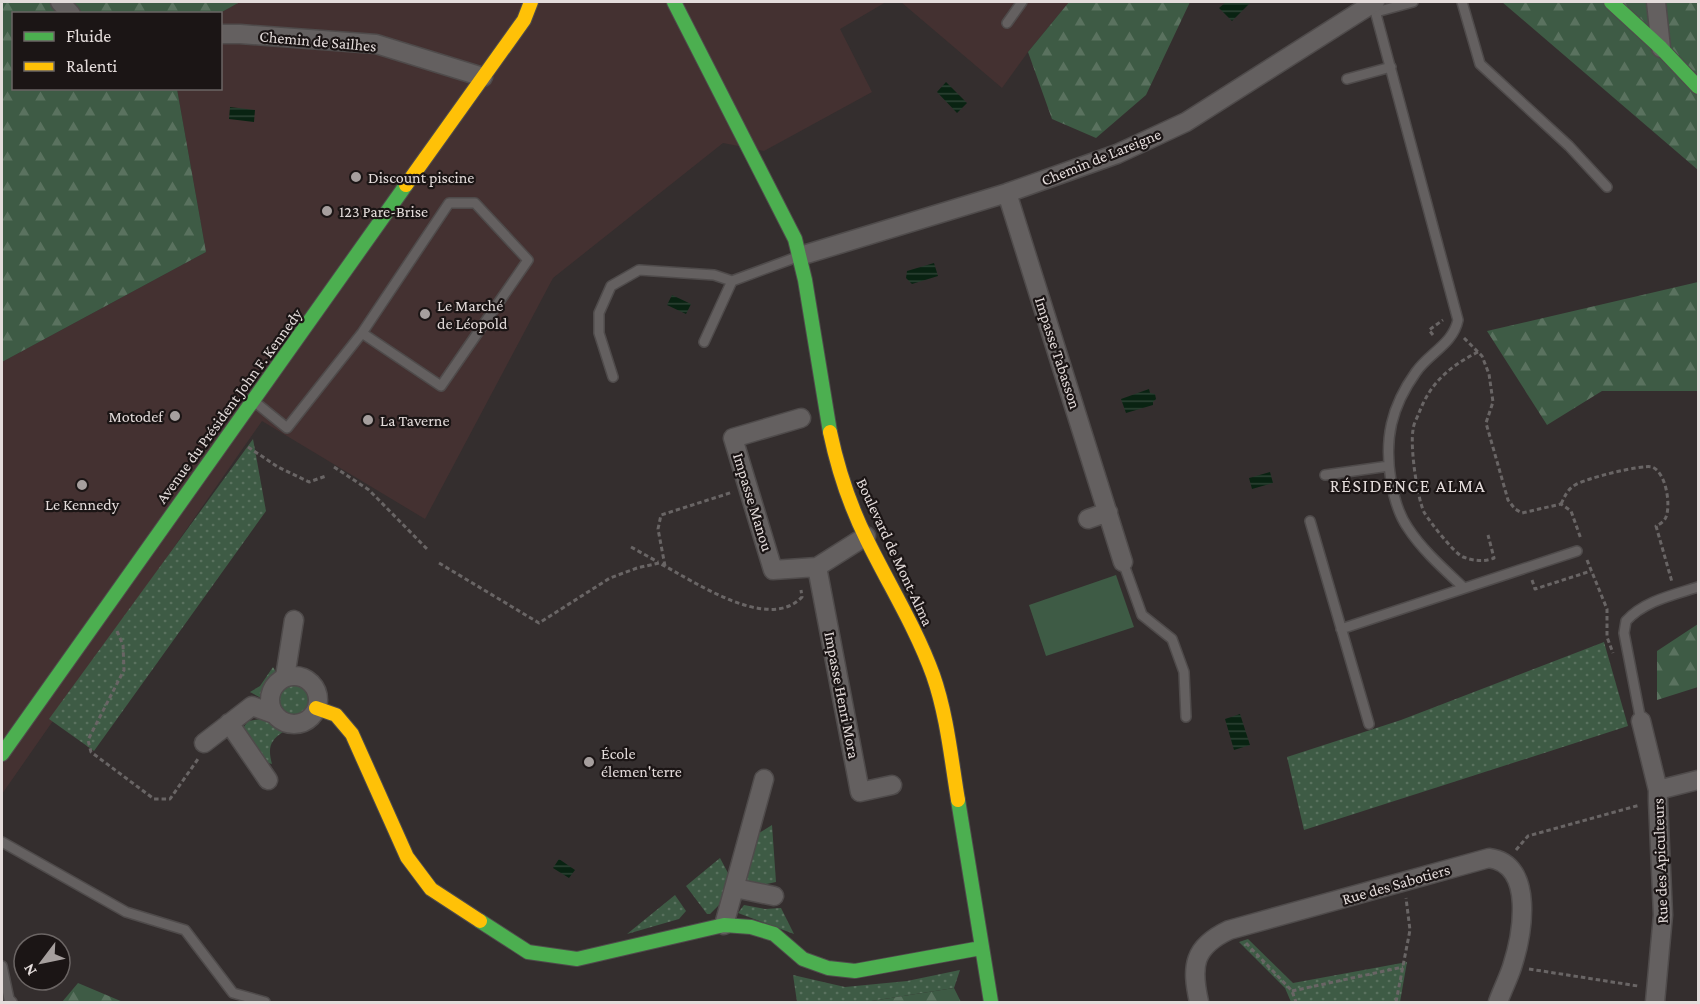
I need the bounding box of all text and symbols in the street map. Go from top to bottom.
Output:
legend [12,12,222,90]
text: Fluide [66,26,111,46]
street label: Chemin de Sailhes [259,27,377,55]
text: Ralenti [66,56,117,76]
street label: Chemin de Lareigne [1039,125,1164,190]
place label: Discount piscine [368,169,474,187]
marker: Discount piscine [349,170,363,184]
place label: 123 Pare-Brise [339,203,428,220]
marker: 123 Pare-Brise [320,204,334,218]
street label: Impasse Tabasson [1031,295,1084,412]
place label: Le Marché de Léopold [437,297,508,333]
street label: Avenue du Président John F. Kennedy [153,305,307,507]
marker: Le Marché de Léopold [418,307,432,321]
place label: Motodef [108,408,164,425]
marker: Motodef [168,409,182,423]
place label: La Taverne [380,412,449,429]
marker: La Taverne [361,413,375,427]
street label: Impasse Manou [729,451,776,554]
street label: Boulevard de Mont-Alma [853,476,937,629]
district label: RÉSIDENCE ALMA [1330,476,1486,496]
marker: Le Kennedy [75,478,89,492]
place label: Le Kennedy [45,496,120,514]
street label: Impasse Henri Mora [820,630,863,761]
place label: École élemen'terre [601,745,682,780]
marker: École élemen'terre [582,755,596,769]
street label: Rue des Apiculteurs [1649,798,1672,924]
street label: Rue des Sabotiers [1340,860,1452,908]
north arrow [12,932,72,992]
text: N [20,960,40,979]

